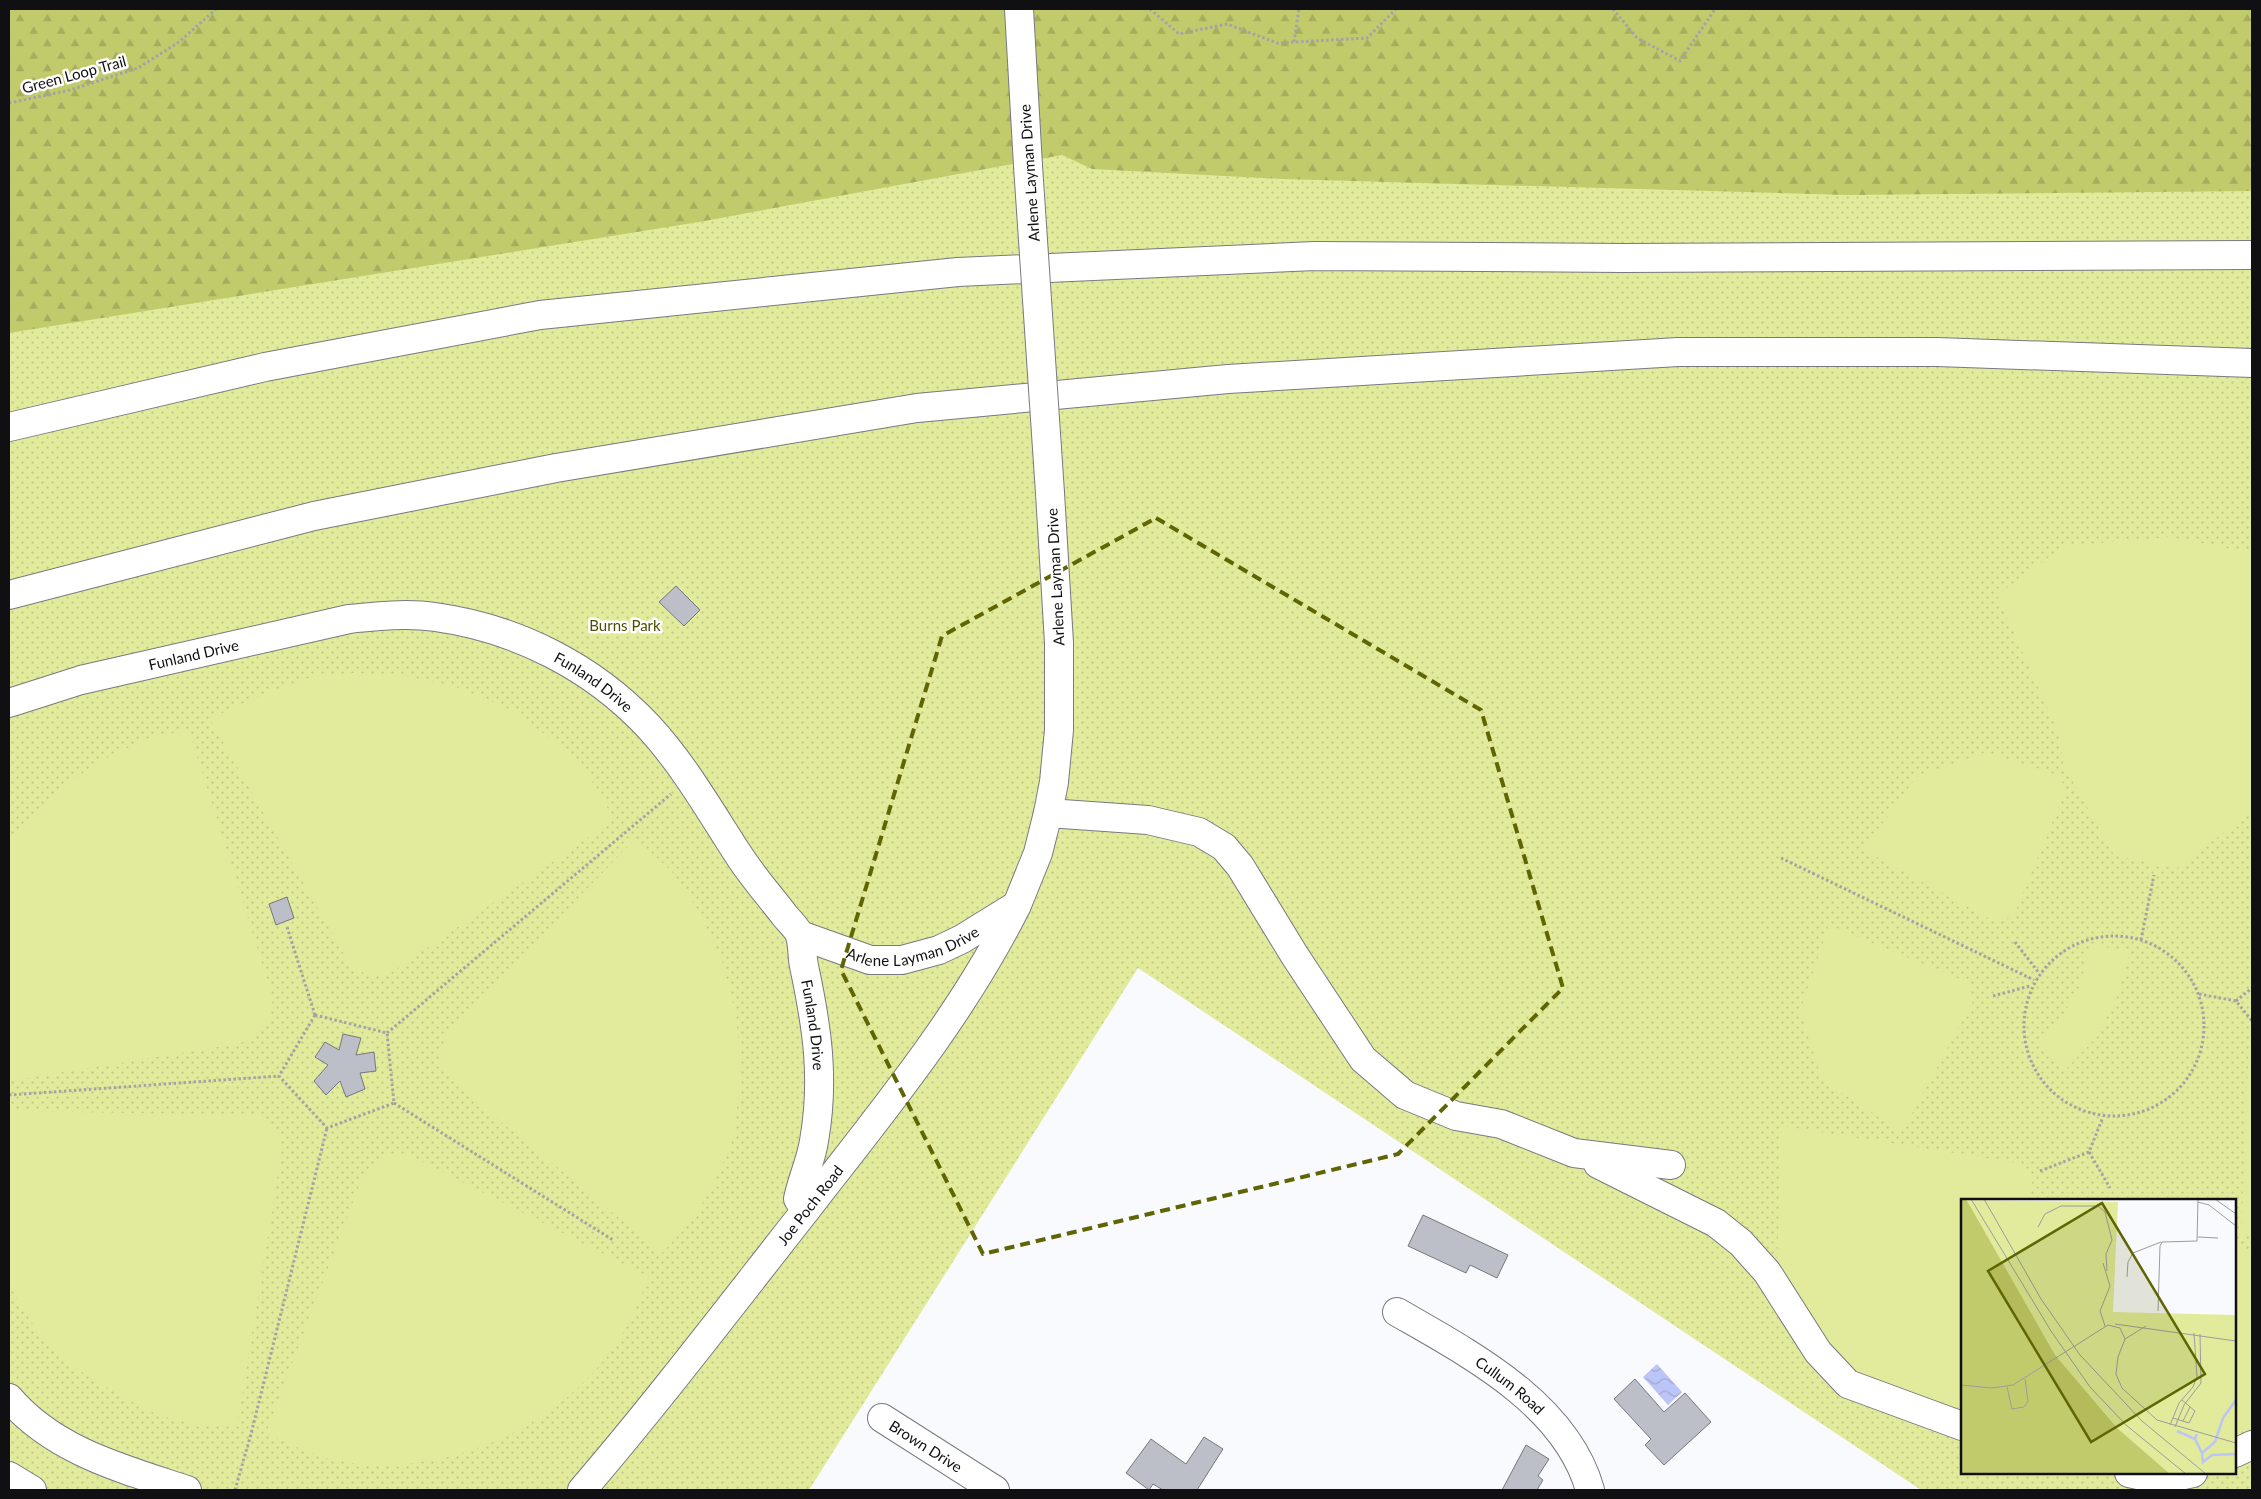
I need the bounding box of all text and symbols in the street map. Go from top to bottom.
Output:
street label: Green Loop Trail [20,51,128,97]
street label: Arlene Layman Drive [1015,104,1043,242]
street label: Arlene Layman Drive [1042,508,1068,646]
park label: Burns Park [589,616,661,634]
street label: Funland Drive [147,635,241,673]
street label: Funland Drive [551,648,637,715]
street label: Arlene Layman Drive [844,922,982,969]
street label: Funland Drive [798,978,828,1071]
street label: Joe Poch Road [773,1161,847,1248]
inset map [1961,1199,2236,1474]
street label: Cullum Road [1472,1352,1549,1418]
street label: Brown Drive [886,1416,966,1476]

